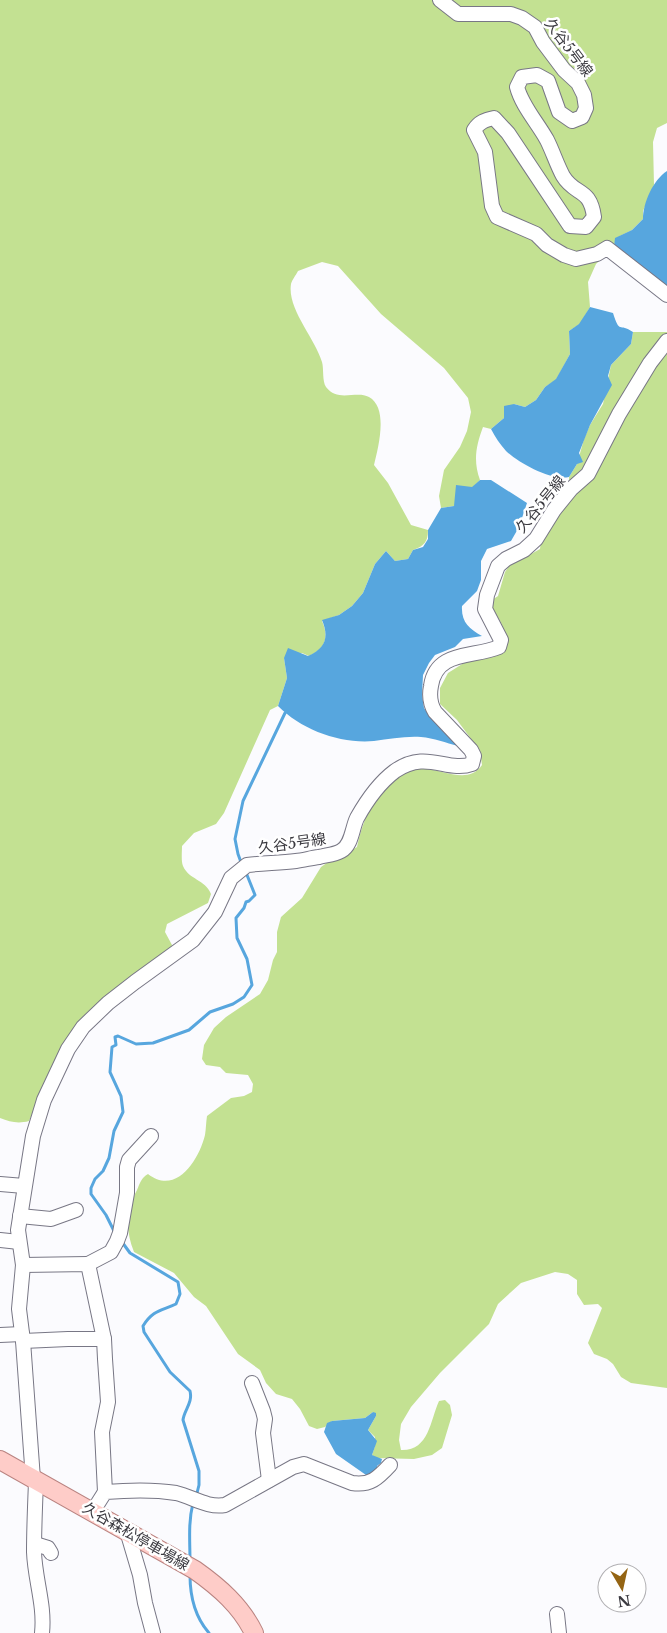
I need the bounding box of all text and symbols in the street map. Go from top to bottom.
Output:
street label: 久谷5号線 [541,14,597,80]
street label: 久谷5号線 [511,471,569,537]
street label: 久谷5号線 [257,829,327,857]
street label: 久谷森松停車場線 [79,1498,193,1574]
north arrow [597,1563,647,1613]
text: N [616,1591,632,1611]

